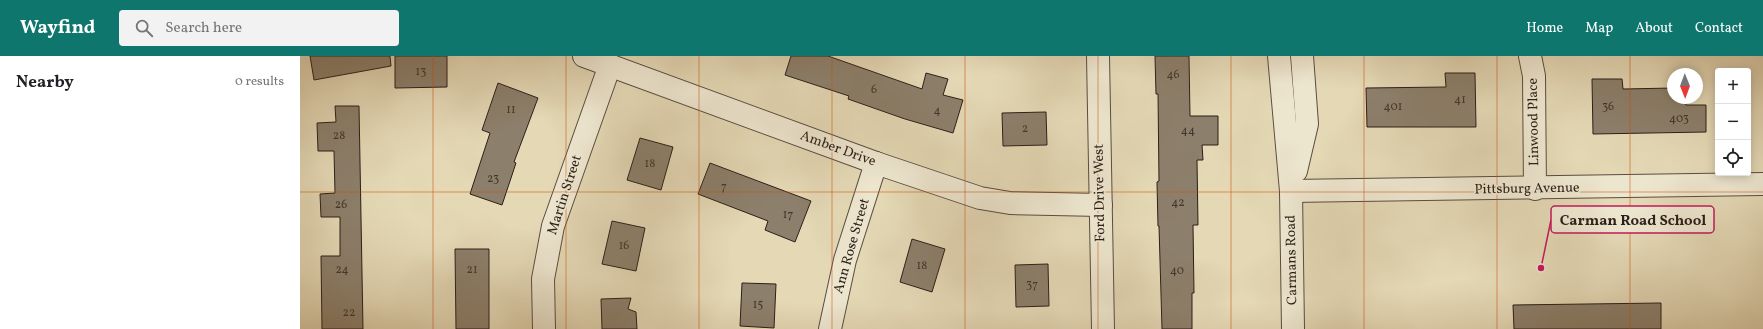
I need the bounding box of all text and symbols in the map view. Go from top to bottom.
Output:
search box [119,10,399,46]
text: Wayfind [20,15,95,41]
icon: search [133,17,155,39]
text: Search here [165,18,242,39]
text: Home [1526,19,1563,38]
text: Map [1585,19,1613,38]
text: About [1635,19,1673,38]
text: Contact [1695,19,1743,38]
house number: 13 [416,64,426,80]
house number: 46 [1166,67,1180,83]
north arrow [1667,68,1703,104]
map controls [1715,68,1751,176]
button: + [1715,68,1751,104]
text: Nearby [16,71,74,94]
text: 0 results [235,73,284,91]
street label: Linwood Place [1524,77,1544,166]
house number: 6 [871,82,877,98]
house number: 41 [1454,92,1466,108]
house number: 401 [1384,99,1402,115]
house number: 36 [1602,99,1614,115]
house number: 11 [506,102,516,118]
house number: 4 [933,103,941,119]
button: − [1715,104,1751,140]
house number: 403 [1669,111,1689,127]
house number: 2 [1022,121,1028,137]
house number: 44 [1181,123,1195,139]
street label: Amber Drive [797,126,879,172]
house number: 28 [333,128,345,144]
button: locate [1715,140,1751,176]
street label: Ford Drive West [1090,144,1110,242]
street label: Martin Street [543,153,587,237]
house number: 18 [645,156,655,172]
house number: 23 [487,171,499,187]
house number: 7 [721,179,727,195]
street label: Pittsburg Avenue [1474,179,1580,199]
house number: 42 [1171,195,1185,211]
street label: Ann Rose Street [829,196,875,296]
house number: 26 [335,197,347,213]
callout: Carman Road School [1551,206,1714,233]
house number: 17 [783,207,793,223]
text: Carman Road School [1560,211,1706,232]
street label: Carmans Road [1282,215,1302,305]
house number: 16 [619,238,629,254]
house number: 18 [917,258,927,274]
house number: 24 [335,262,349,278]
house number: 21 [466,262,478,278]
house number: 40 [1170,263,1184,279]
house number: 37 [1026,277,1038,293]
house number: 15 [753,297,763,313]
house number: 22 [343,305,355,321]

